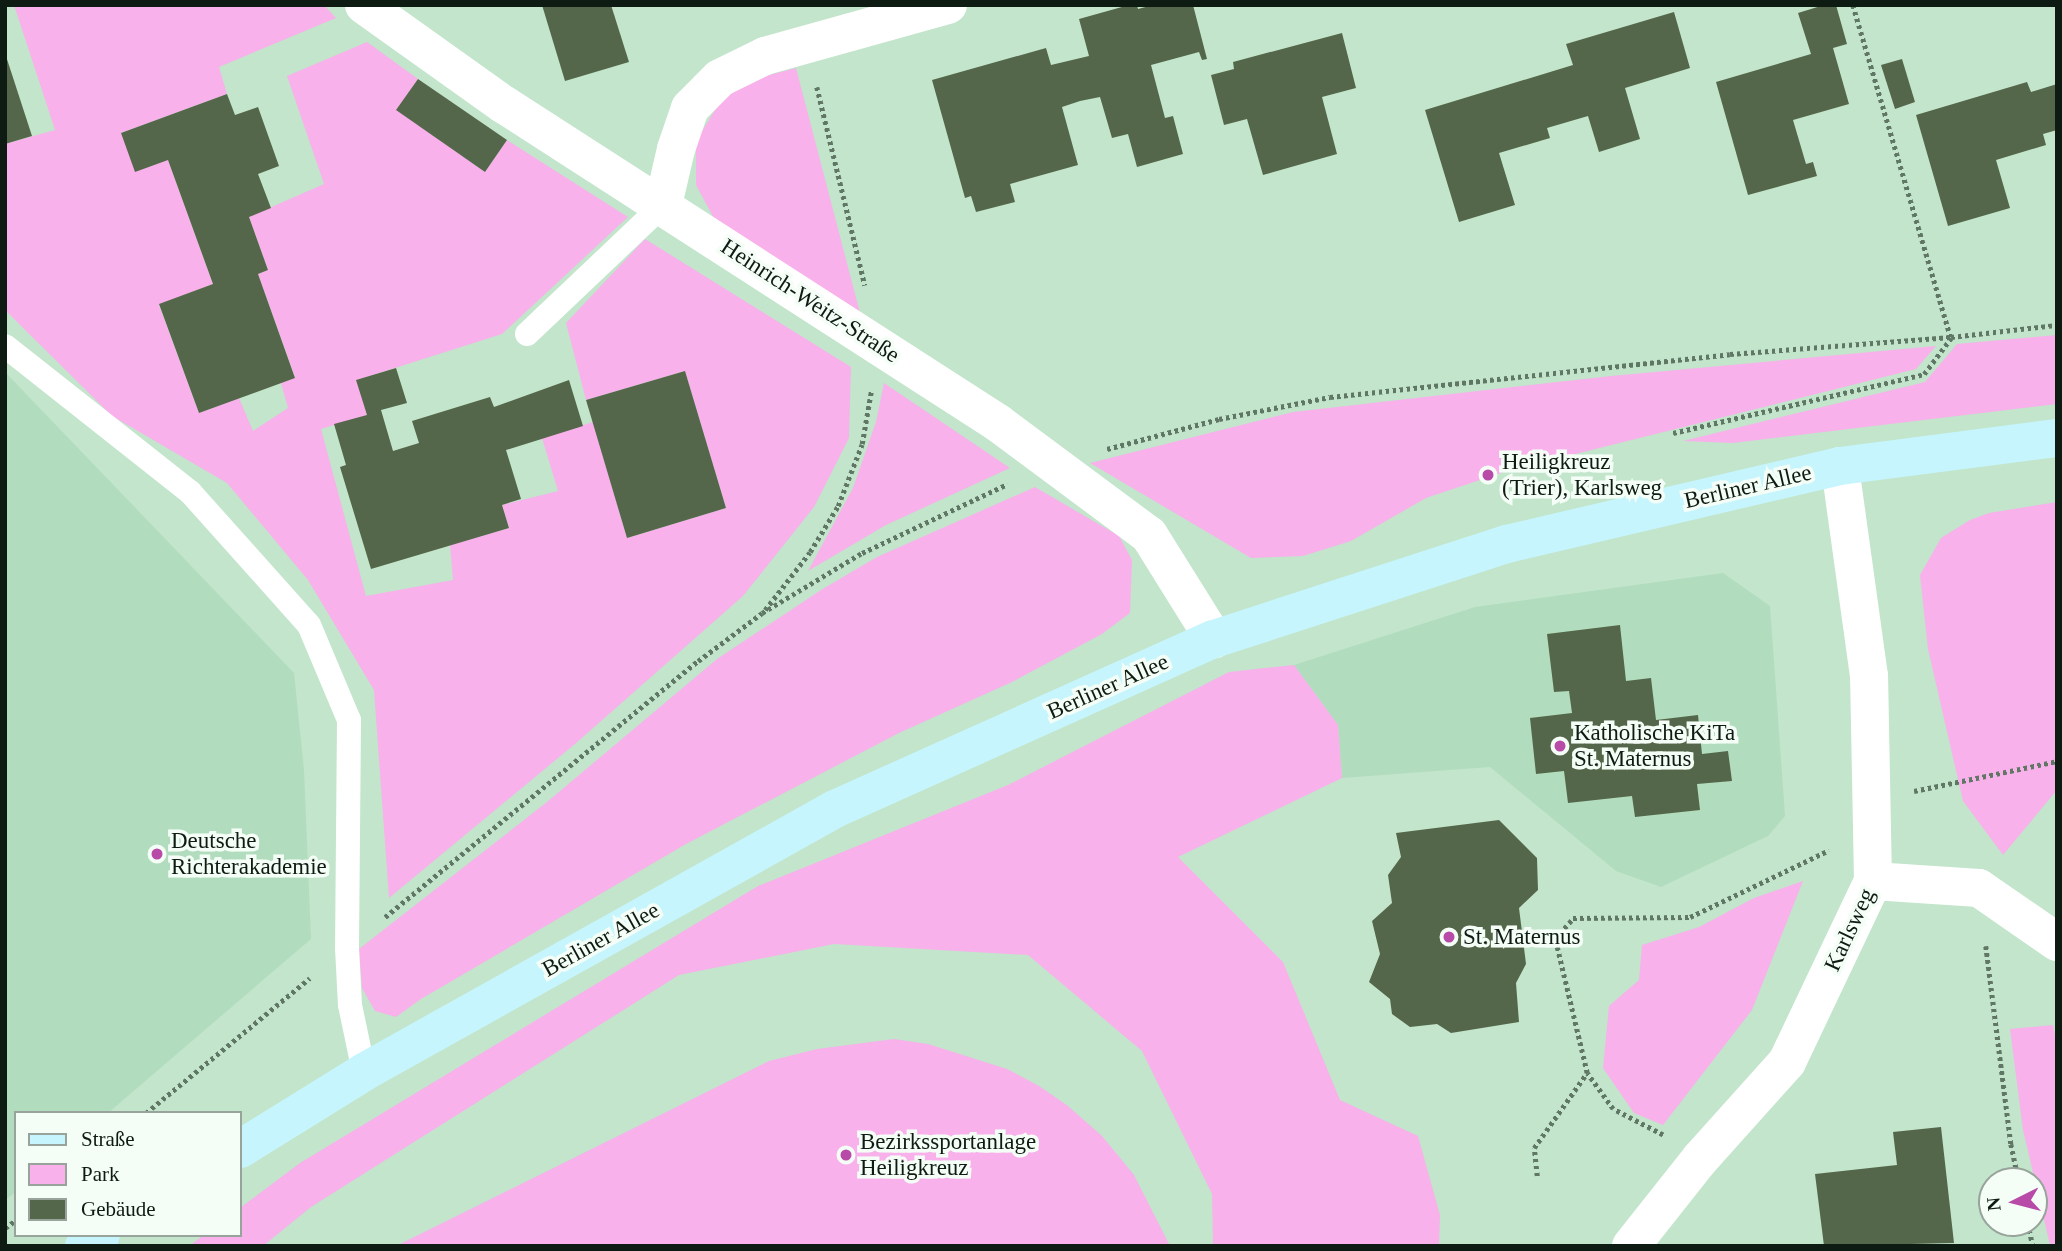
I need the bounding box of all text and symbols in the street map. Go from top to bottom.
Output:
street label: Heinrich-Weitz-Straße [715,233,905,369]
place label: Heiligkreuz (Trier), Karlsweg [1502,448,1662,502]
street label: Berliner Allee [1681,459,1815,515]
marker: Heiligkreuz (Trier), Karlsweg [1480,467,1496,483]
street label: Berliner Allee [1043,648,1173,726]
place label: Katholische KiTa St. Maternus [1574,719,1735,773]
marker: Katholische KiTa St. Maternus [1552,738,1568,754]
place label: Deutsche Richterakademie [171,827,327,881]
marker: Deutsche Richterakademie [149,846,165,862]
street label: Karlsweg [1819,884,1881,976]
street label: Berliner Allee [537,896,665,984]
place label: St. Maternus [1463,923,1581,951]
marker: St. Maternus [1441,929,1457,945]
legend [14,1111,242,1237]
text: Straße [81,1127,135,1151]
place label: Bezirkssportanlage Heiligkreuz [860,1128,1036,1182]
marker: Bezirkssportanlage Heiligkreuz [838,1147,854,1163]
text: Park [81,1162,120,1186]
north arrow [1978,1167,2048,1237]
text: N [1982,1196,2005,1212]
text: Gebäude [81,1197,156,1221]

